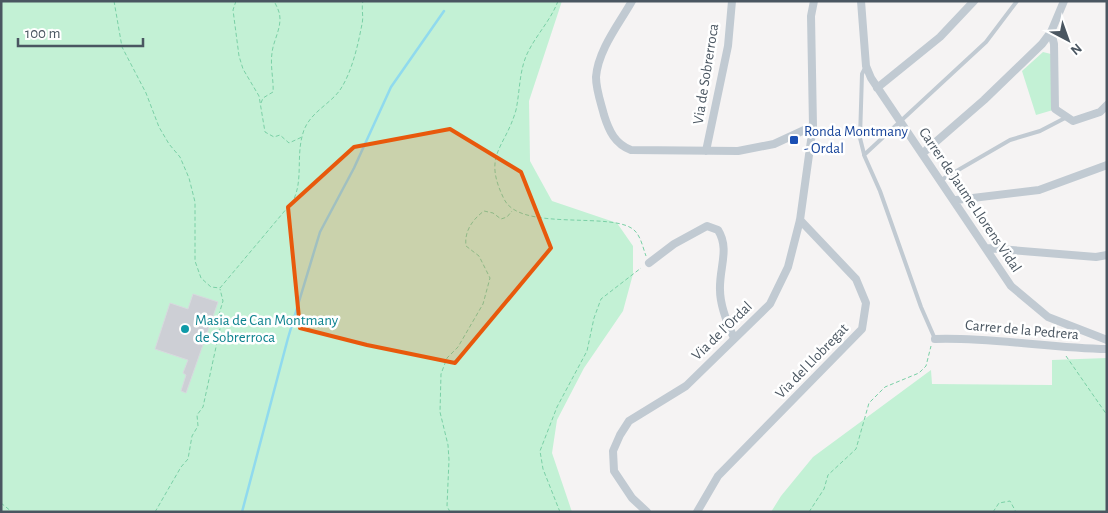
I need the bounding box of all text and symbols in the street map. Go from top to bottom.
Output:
scale bar [18,15,142,47]
north arrow [1043,15,1093,65]
street label: Via de Sobrerroca [691,23,721,125]
text: 100 m [25,26,60,41]
text: N [1068,41,1084,58]
place label: Ronda Montmany - Ordal [804,124,908,156]
street label: Carrer de Jaume Llorens Vidal [916,125,1024,275]
marker: Ronda Montmany - Ordal [788,134,800,146]
street label: Via de l'Ordal [689,299,755,363]
place label: Masia de Can Montmany de Sobrerroca [195,313,339,345]
street label: Carrer de la Pedrera [965,318,1079,342]
street label: Via del Llobregat [773,321,851,401]
marker: Masia de Can Montmany de Sobrerroca [179,323,191,335]

